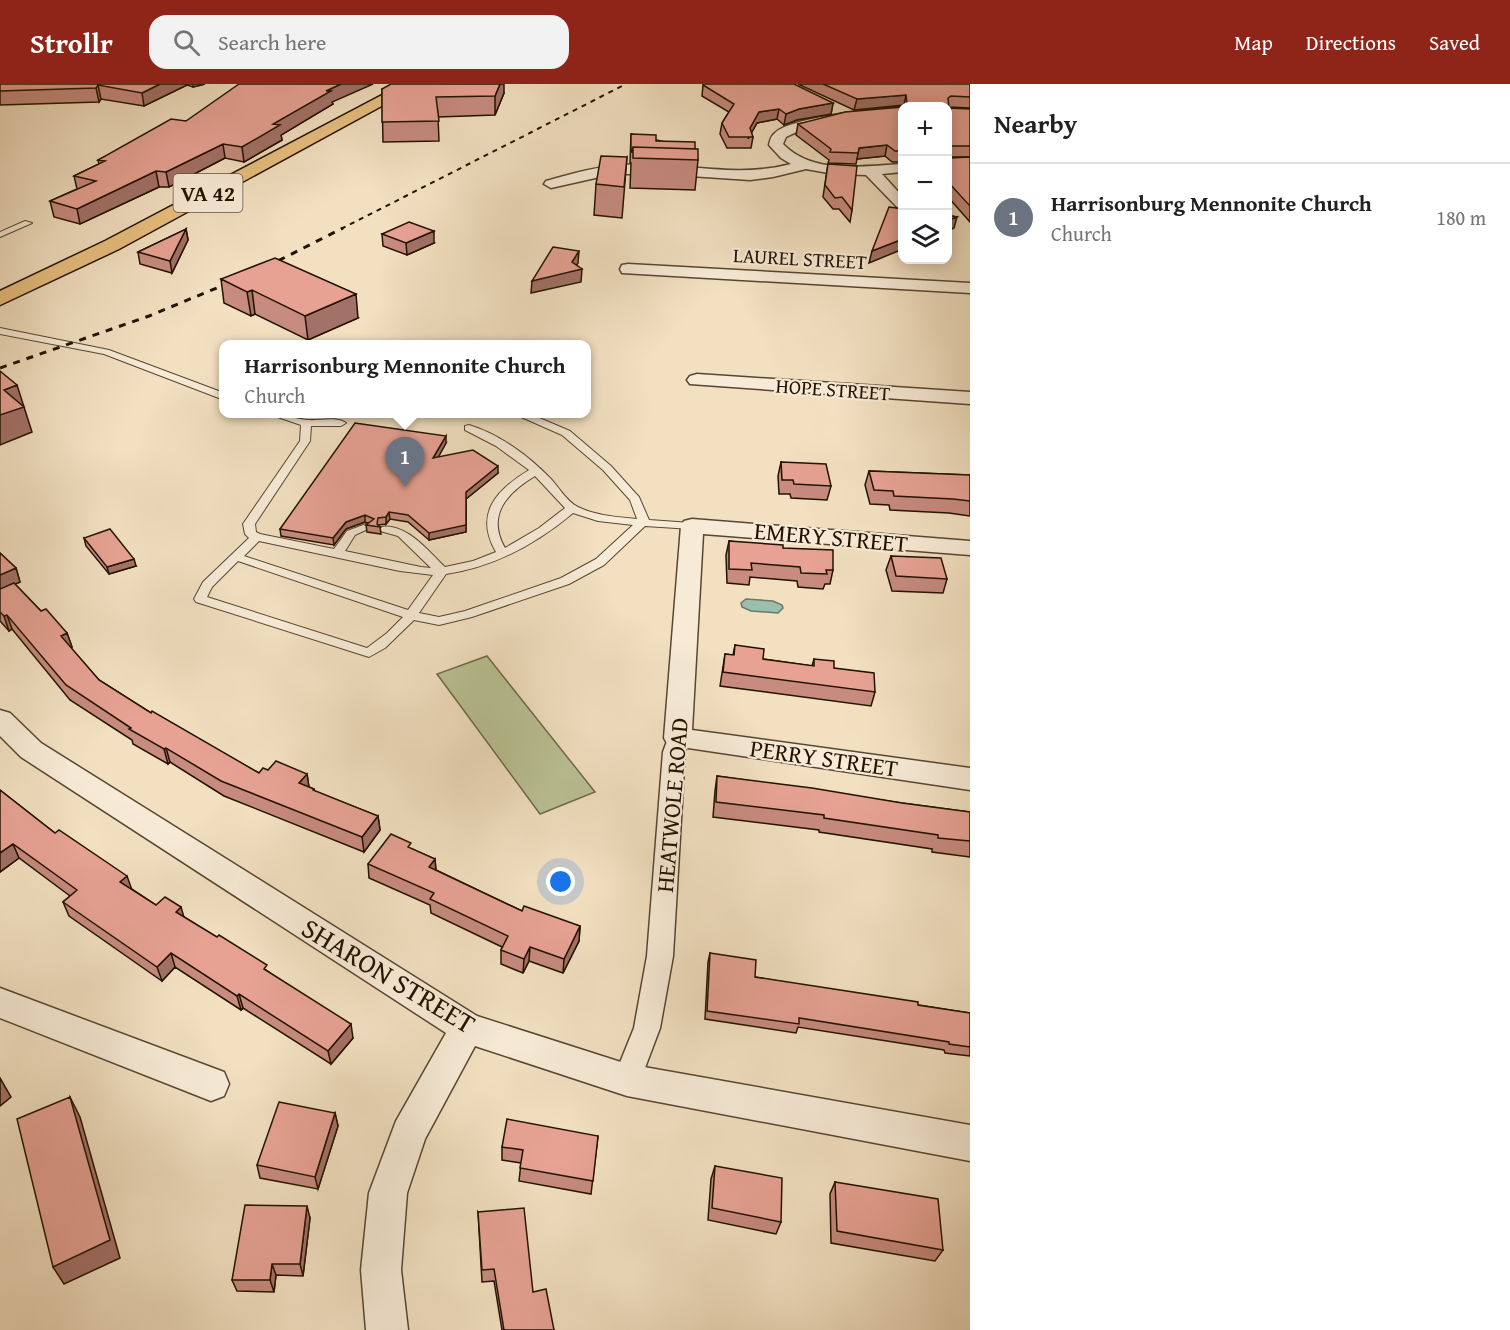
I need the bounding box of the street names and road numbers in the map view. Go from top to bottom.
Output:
road number: VA 42 [174,174,242,212]
street label: LAUREL STREET [732,240,868,276]
street label: HOPE STREET [775,371,891,407]
street label: EMERY STREET [753,513,909,561]
street label: HEATWOLE ROAD [647,716,697,894]
street label: PERRY STREET [748,730,900,786]
street label: SHARON STREET [294,907,484,1043]

